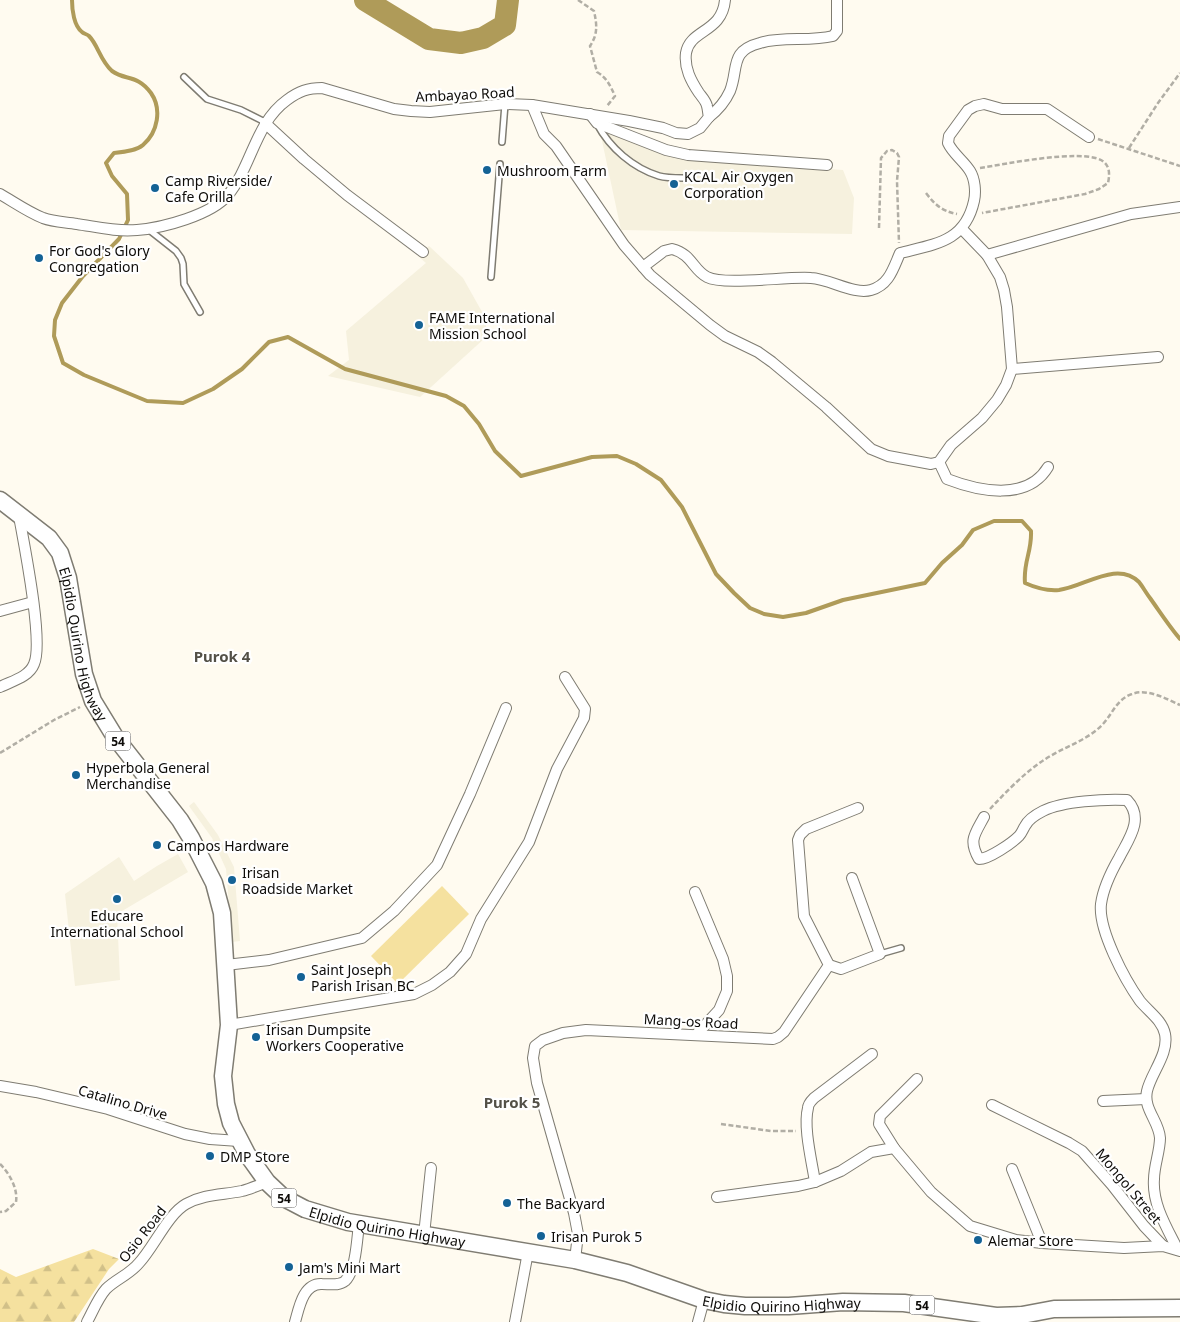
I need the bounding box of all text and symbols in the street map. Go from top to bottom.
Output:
street label: Ambayao Road [415,82,515,106]
place label: Mushroom Farm [497,161,607,180]
marker: Mushroom Farm [481,164,493,176]
place label: KCAL Air Oxygen Corporation [684,167,794,202]
place label: Camp Riverside/ Cafe Orilla [165,171,273,206]
marker: KCAL Air Oxygen Corporation [668,178,680,190]
marker: Camp Riverside/ Cafe Orilla [149,182,161,194]
place label: For God's Glory Congregation [49,241,151,276]
marker: For God's Glory Congregation [33,252,45,264]
place label: FAME International Mission School [429,308,555,343]
marker: FAME International Mission School [413,319,425,331]
street label: Elpidio Quirino Highway [56,564,113,725]
district label: Purok 4 [194,646,251,666]
road number: 54 [106,731,130,750]
place label: Hyperbola General Merchandise [86,758,210,793]
marker: Hyperbola General Merchandise [70,769,82,781]
place label: Campos Hardware [167,836,289,855]
marker: Campos Hardware [151,839,163,851]
place label: Irisan Roadside Market [242,863,353,898]
marker: Irisan Roadside Market [226,874,238,886]
marker: Educare International School [111,893,123,905]
place label: Educare International School [50,906,184,941]
place label: Saint Joseph Parish Irisan BC [311,960,415,995]
marker: Saint Joseph Parish Irisan BC [295,971,307,983]
street label: Mang-os Road [643,1009,739,1033]
place label: Irisan Dumpsite Workers Cooperative [266,1020,404,1055]
marker: Irisan Dumpsite Workers Cooperative [250,1031,262,1043]
street label: Catalino Drive [76,1080,170,1124]
district label: Purok 5 [484,1092,540,1112]
street label: Mongol Street [1092,1144,1166,1228]
place label: DMP Store [220,1147,290,1166]
marker: DMP Store [204,1150,216,1162]
road number: 54 [272,1188,296,1208]
place label: The Backyard [517,1194,605,1213]
marker: The Backyard [501,1197,513,1209]
street label: Elpidio Quirino Highway [307,1201,468,1251]
street label: Osio Road [114,1202,170,1266]
place label: Irisan Purok 5 [551,1227,642,1246]
marker: Irisan Purok 5 [535,1230,547,1242]
place label: Alemar Store [988,1231,1074,1250]
marker: Alemar Store [972,1234,984,1246]
place label: Jam's Mini Mart [297,1258,400,1277]
marker: Jam's Mini Mart [283,1261,295,1273]
street label: Elpidio Quirino Highway [701,1290,862,1316]
road number: 54 [910,1296,934,1314]

